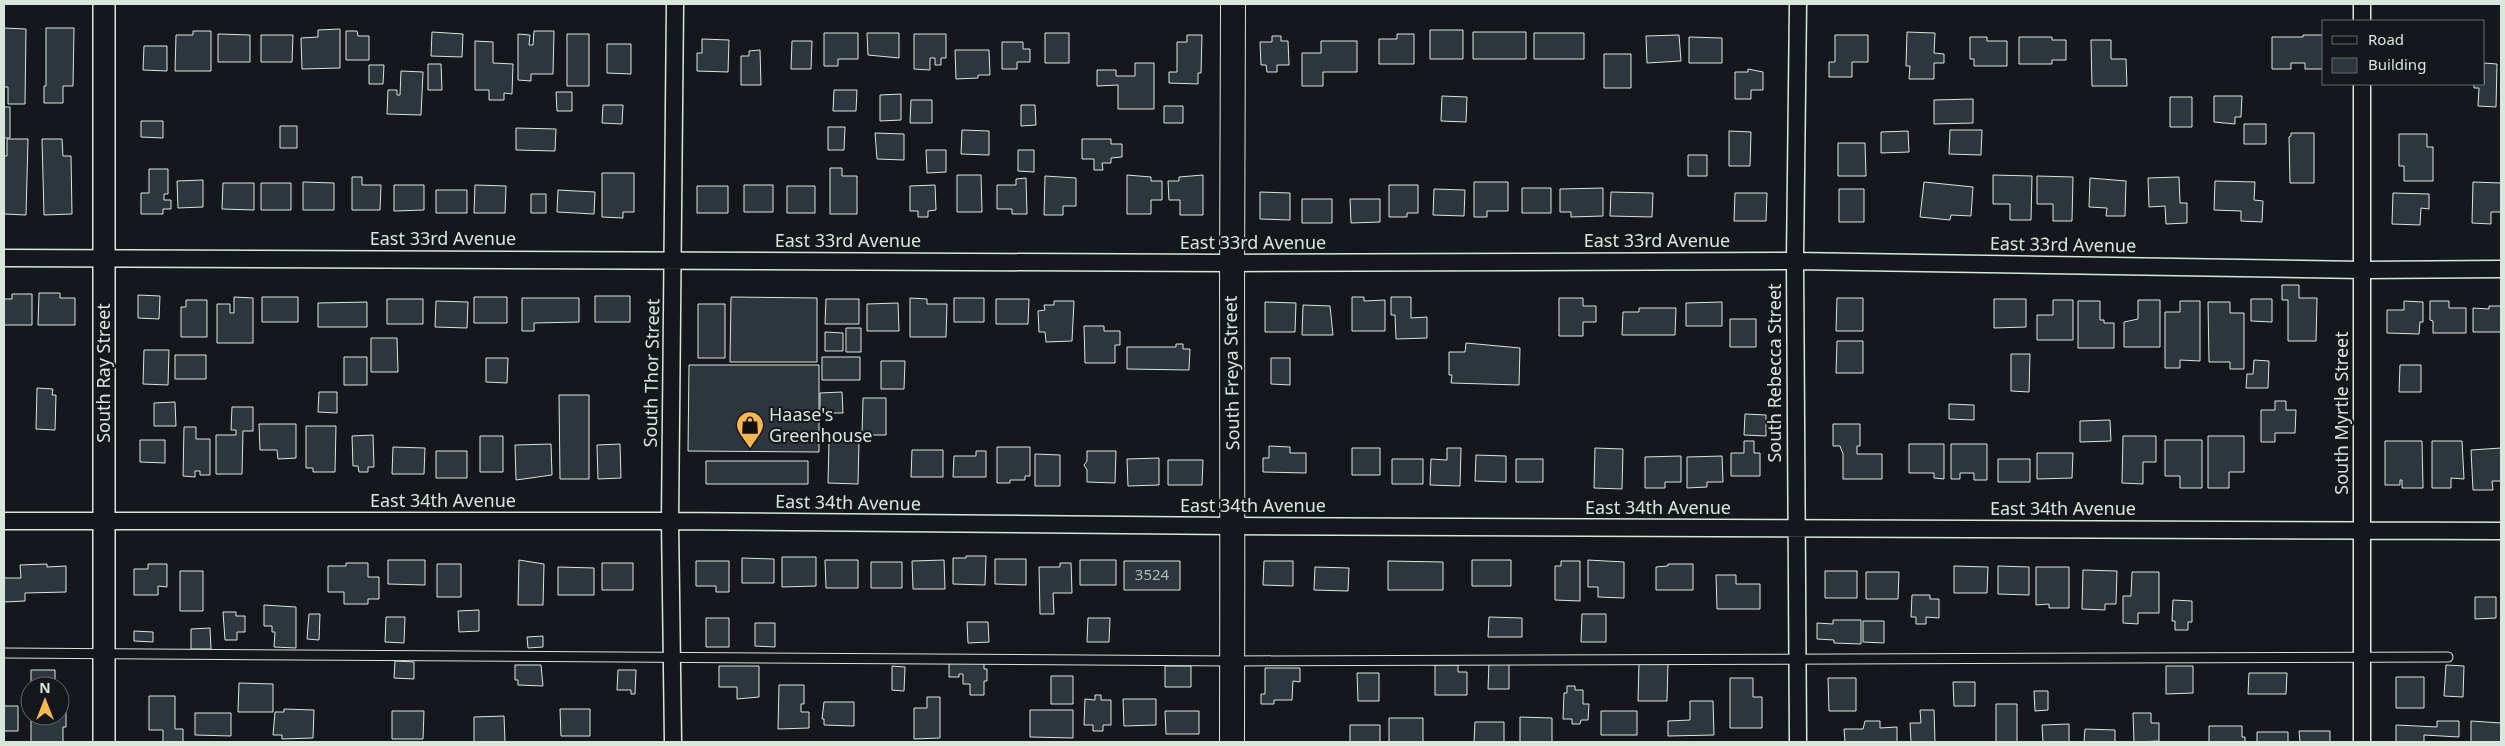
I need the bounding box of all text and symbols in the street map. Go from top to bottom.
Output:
legend [2322,20,2485,85]
text: Road [2368,29,2404,49]
text: Building [2368,54,2426,74]
street label: East 33rd Avenue [370,226,516,250]
street label: East 33rd Avenue [775,228,921,252]
street label: East 33rd Avenue [1584,228,1730,252]
street label: East 33rd Avenue [1180,230,1326,254]
street label: East 33rd Avenue [1990,231,2136,257]
street label: South Rebecca Street [1762,283,1786,463]
street label: South Freya Street [1218,295,1244,451]
street label: South Thor Street [638,298,664,447]
street label: South Ray Street [91,303,115,443]
street label: South Myrtle Street [2329,331,2353,495]
place label: Haase's Greenhouse [769,402,873,447]
shop icon: Haase's Greenhouse [735,410,765,449]
street label: East 34th Avenue [370,488,516,512]
street label: East 34th Avenue [775,489,921,515]
street label: East 34th Avenue [1180,493,1326,517]
street label: East 34th Avenue [1585,495,1731,519]
street label: East 34th Avenue [1990,496,2136,520]
house number: 3524 [1135,564,1170,584]
north arrow [20,676,70,726]
text: N [39,678,51,697]

